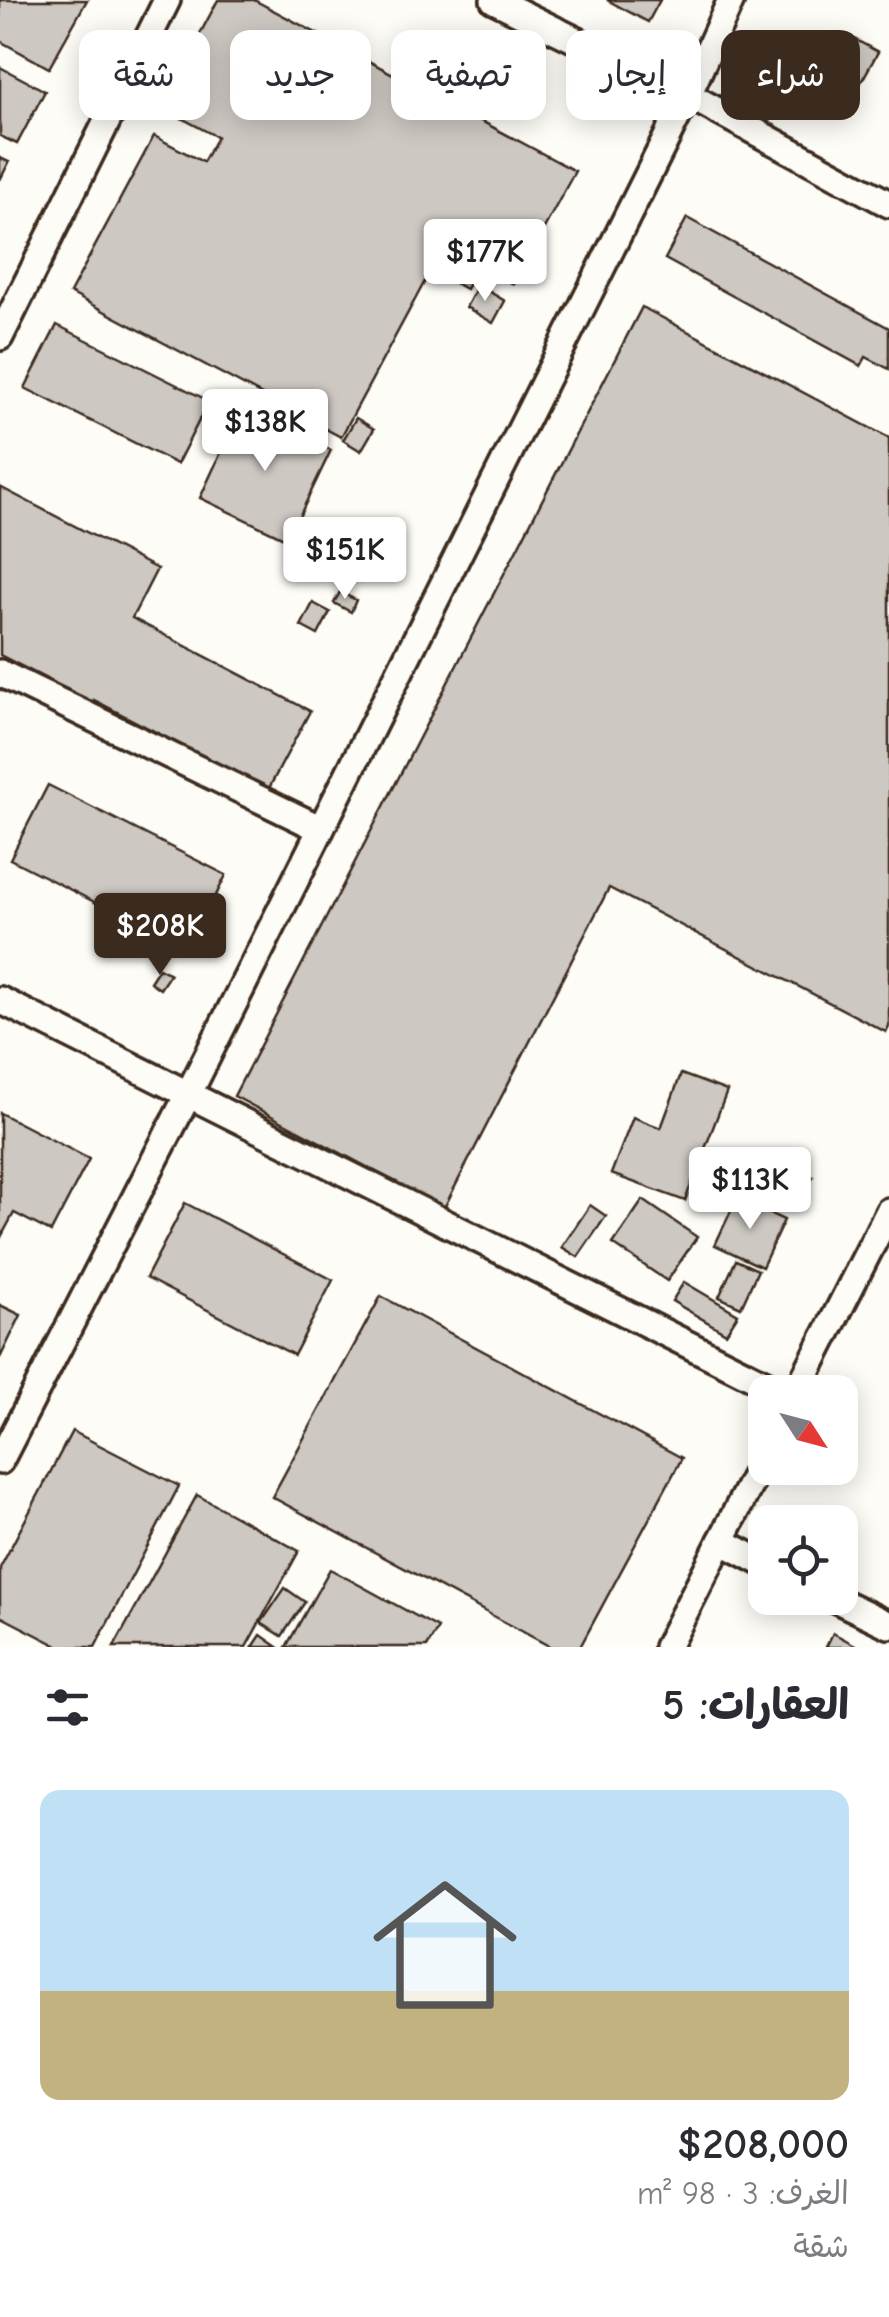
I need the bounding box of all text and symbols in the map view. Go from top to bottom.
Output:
chip: شقة [79,30,210,120]
chip: جديد [230,30,371,120]
chip: تصفية [391,30,546,120]
chip: إيجار [566,30,701,120]
chip: شراء [721,30,860,120]
pin: $177K [415,219,555,304]
text: $177K [446,233,524,270]
pin: $138K [195,389,335,474]
text: $138K [224,403,306,440]
pin: $151K [275,517,415,602]
text: $151K [305,531,385,568]
pin: $208K [90,893,230,978]
text: $208K [116,907,204,944]
pin: $113K [680,1147,820,1232]
text: $113K [711,1161,789,1198]
north arrow [748,1375,858,1485]
map controls [748,1375,858,1615]
button: locate [748,1505,858,1615]
icon: filters [40,1680,95,1735]
text: العقارات: 5 [662,1681,849,1730]
icon: home [355,1855,535,2035]
text: $208,000 [677,2120,849,2169]
text: الغرف: 3 · 98 m² [637,2175,849,2212]
text: شقة [793,2228,849,2265]

